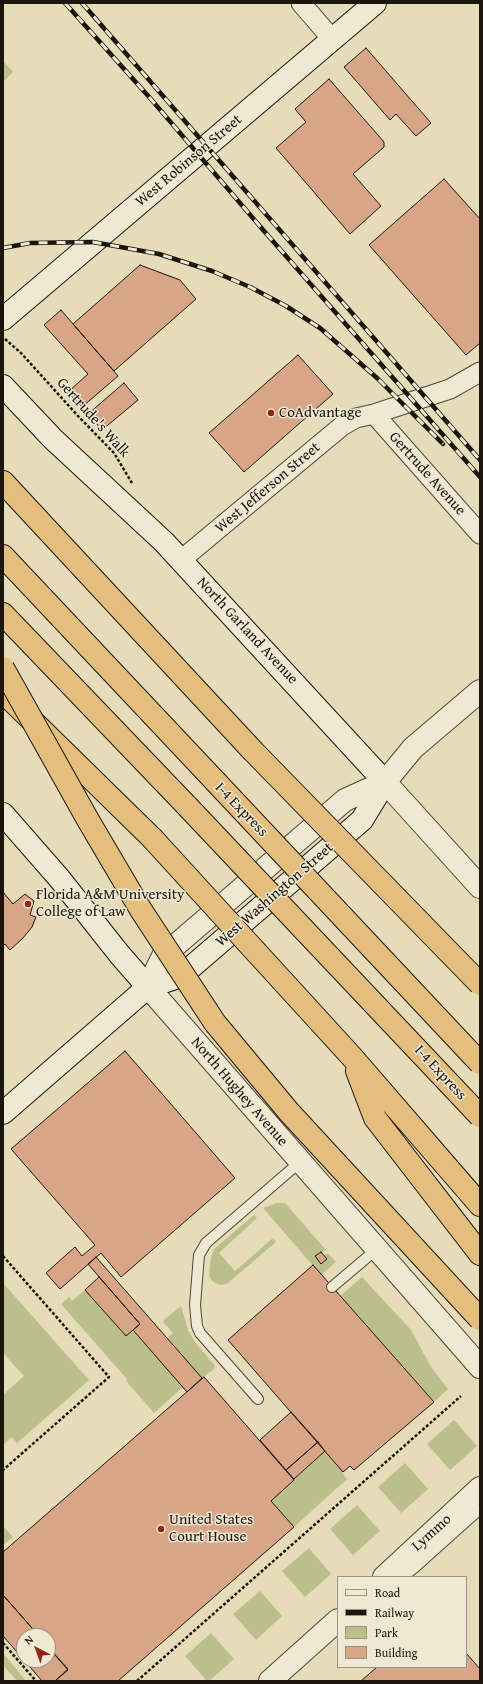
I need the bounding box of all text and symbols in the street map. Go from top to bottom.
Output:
street label: West Robinson Street [132,111,246,211]
street label: Gertrude's Walk [53,374,133,462]
place label: CoAdvantage [279,404,361,422]
marker: CoAdvantage [266,408,276,418]
street label: Gertrude Avenue [385,429,469,519]
street label: West Jefferson Street [212,439,324,537]
street label: North Garland Avenue [193,574,301,688]
street label: I-4 Express [211,779,271,841]
street label: West Washington Street [212,839,338,951]
place label: Florida A&M University College of Law [36,886,185,921]
marker: Florida A&M University College of Law [23,899,33,909]
street label: North Hughey Avenue [187,1034,291,1150]
street label: I-4 Express [410,1042,470,1104]
place label: United States Court House [169,1511,253,1546]
street label: Lymmo [409,1511,455,1555]
marker: United States Court House [156,1524,166,1534]
legend [337,1576,467,1668]
text: Road [375,1584,400,1601]
text: Railway [375,1604,414,1621]
text: Park [375,1624,398,1641]
north arrow [16,1628,56,1668]
text: N [21,1631,37,1648]
text: Building [375,1644,418,1661]

